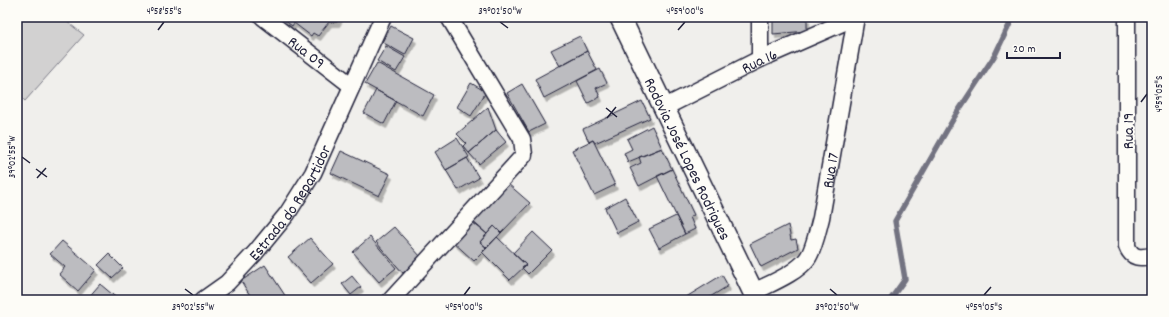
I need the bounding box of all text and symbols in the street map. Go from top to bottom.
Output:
text: 4°58'55"S [146,5,182,19]
text: 39°02'50"W [478,5,522,19]
text: 4°59'00"S [666,5,704,19]
street label: Rua 09 [282,31,329,75]
scale bar [1007,34,1060,60]
text: 20 m [1013,41,1036,58]
street label: Rua 16 [738,44,782,81]
street label: Rodovia José Lopes Rodrigues [637,74,735,245]
text: 4°59'05"S [1153,76,1167,112]
street label: Rua 19 [1118,113,1141,149]
text: 39°02'55"W [6,135,20,178]
street label: Estrada do Repartidor [244,142,338,267]
street label: Rua 17 [817,151,846,190]
text: 39°02'55"W [172,301,215,315]
text: 4°59'00"S [445,301,483,315]
text: 39°02'50"W [815,301,859,315]
text: 4°59'05"S [966,301,1002,315]

